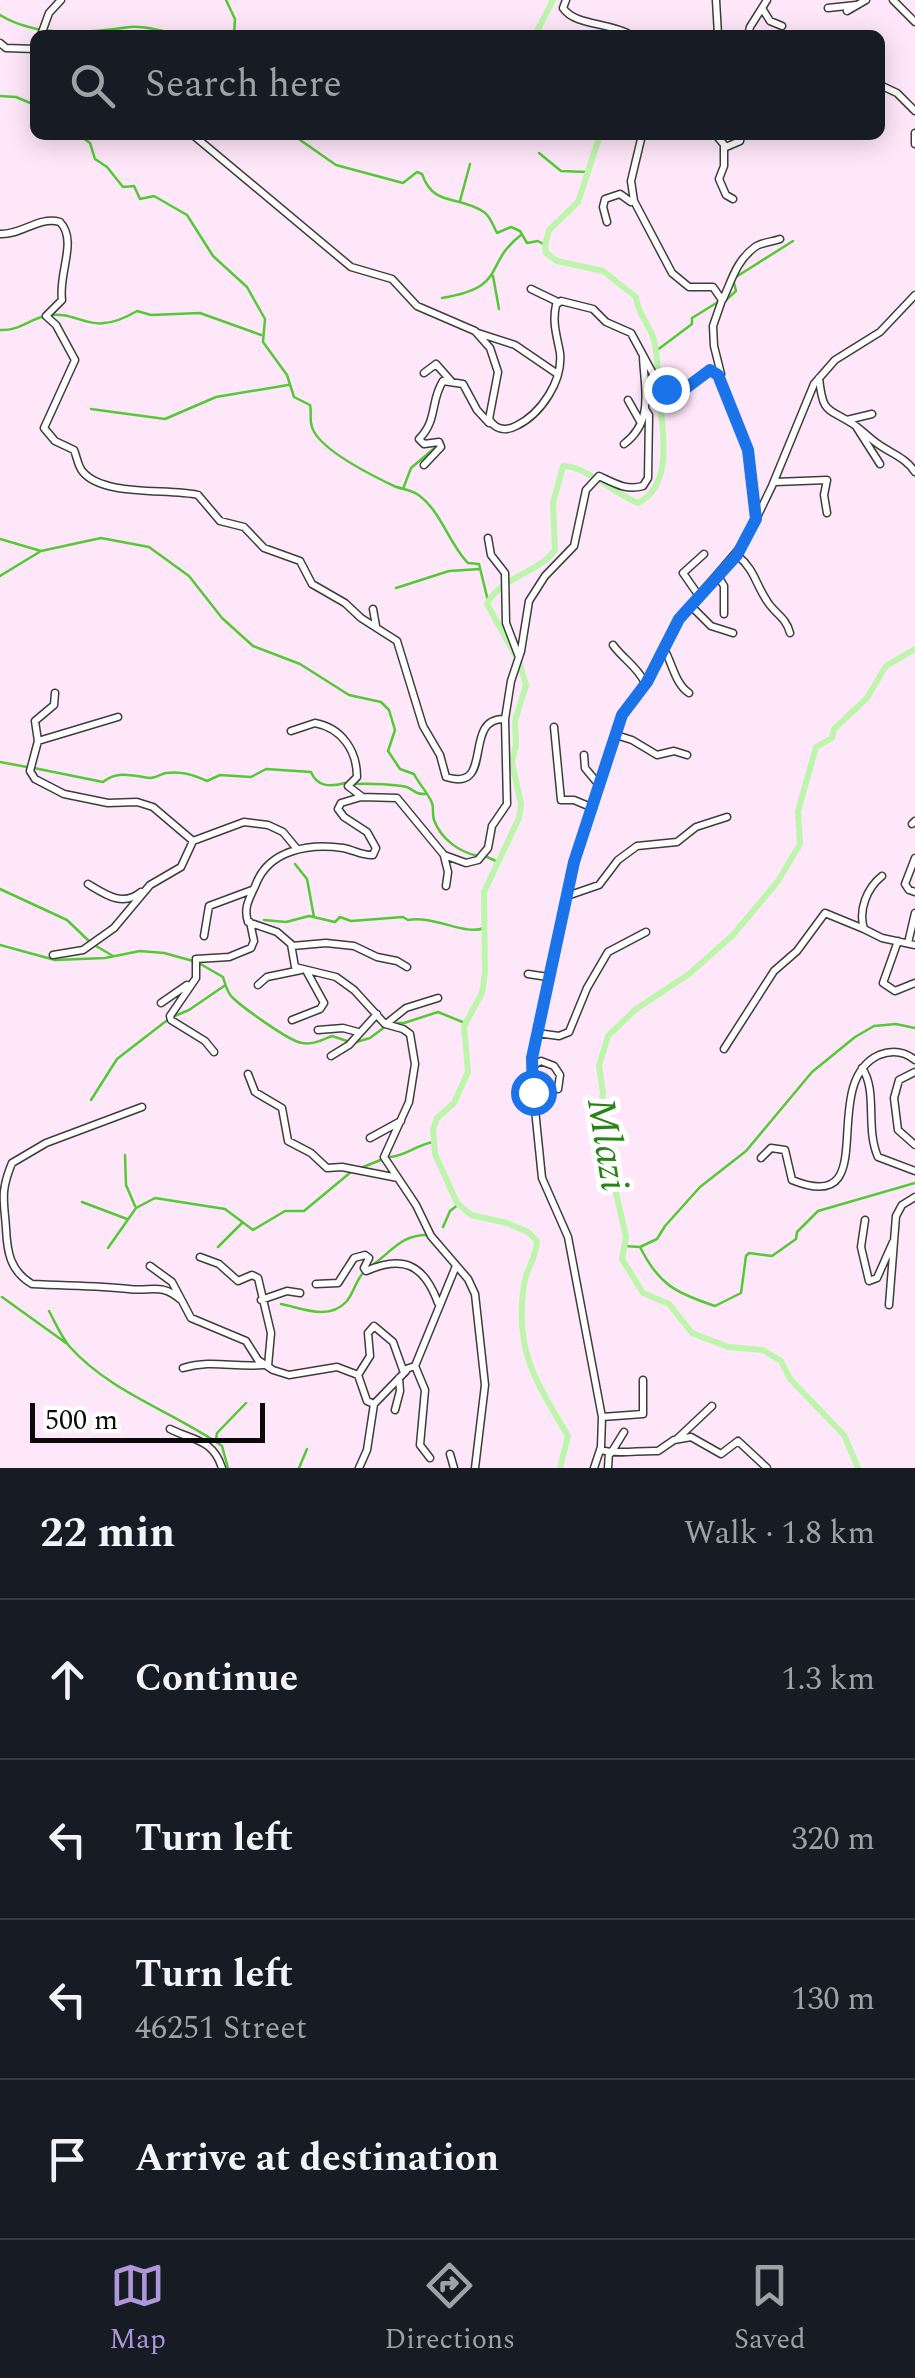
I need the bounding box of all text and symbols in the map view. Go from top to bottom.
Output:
search box [30,30,885,140]
text: Search here [145,56,342,114]
icon: search [65,58,120,113]
route end [644,367,690,413]
route start [511,1070,557,1116]
water label: Mlazi [569,1093,644,1196]
scale bar [30,1398,265,1442]
text: 500 m [45,1399,118,1442]
text: 22 min [40,1502,175,1565]
text: Walk · 1.8 km [684,1509,875,1558]
text: Continue [135,1650,298,1708]
icon: ahead [40,1652,95,1707]
text: 1.3 km [782,1655,875,1704]
text: Turn left [135,1810,293,1868]
icon: left [40,1812,95,1867]
text: 320 m [791,1815,875,1864]
text: Turn left [135,1946,293,2004]
icon: left [40,1972,95,2027]
text: 130 m [791,1975,875,2024]
text: 46251 Street [135,2004,307,2053]
text: Arrive at destination [135,2130,499,2188]
icon: arrive [40,2132,95,2187]
tab: Map [109,2258,166,2361]
tab: Directions [384,2258,515,2361]
tab: Saved [734,2258,806,2361]

